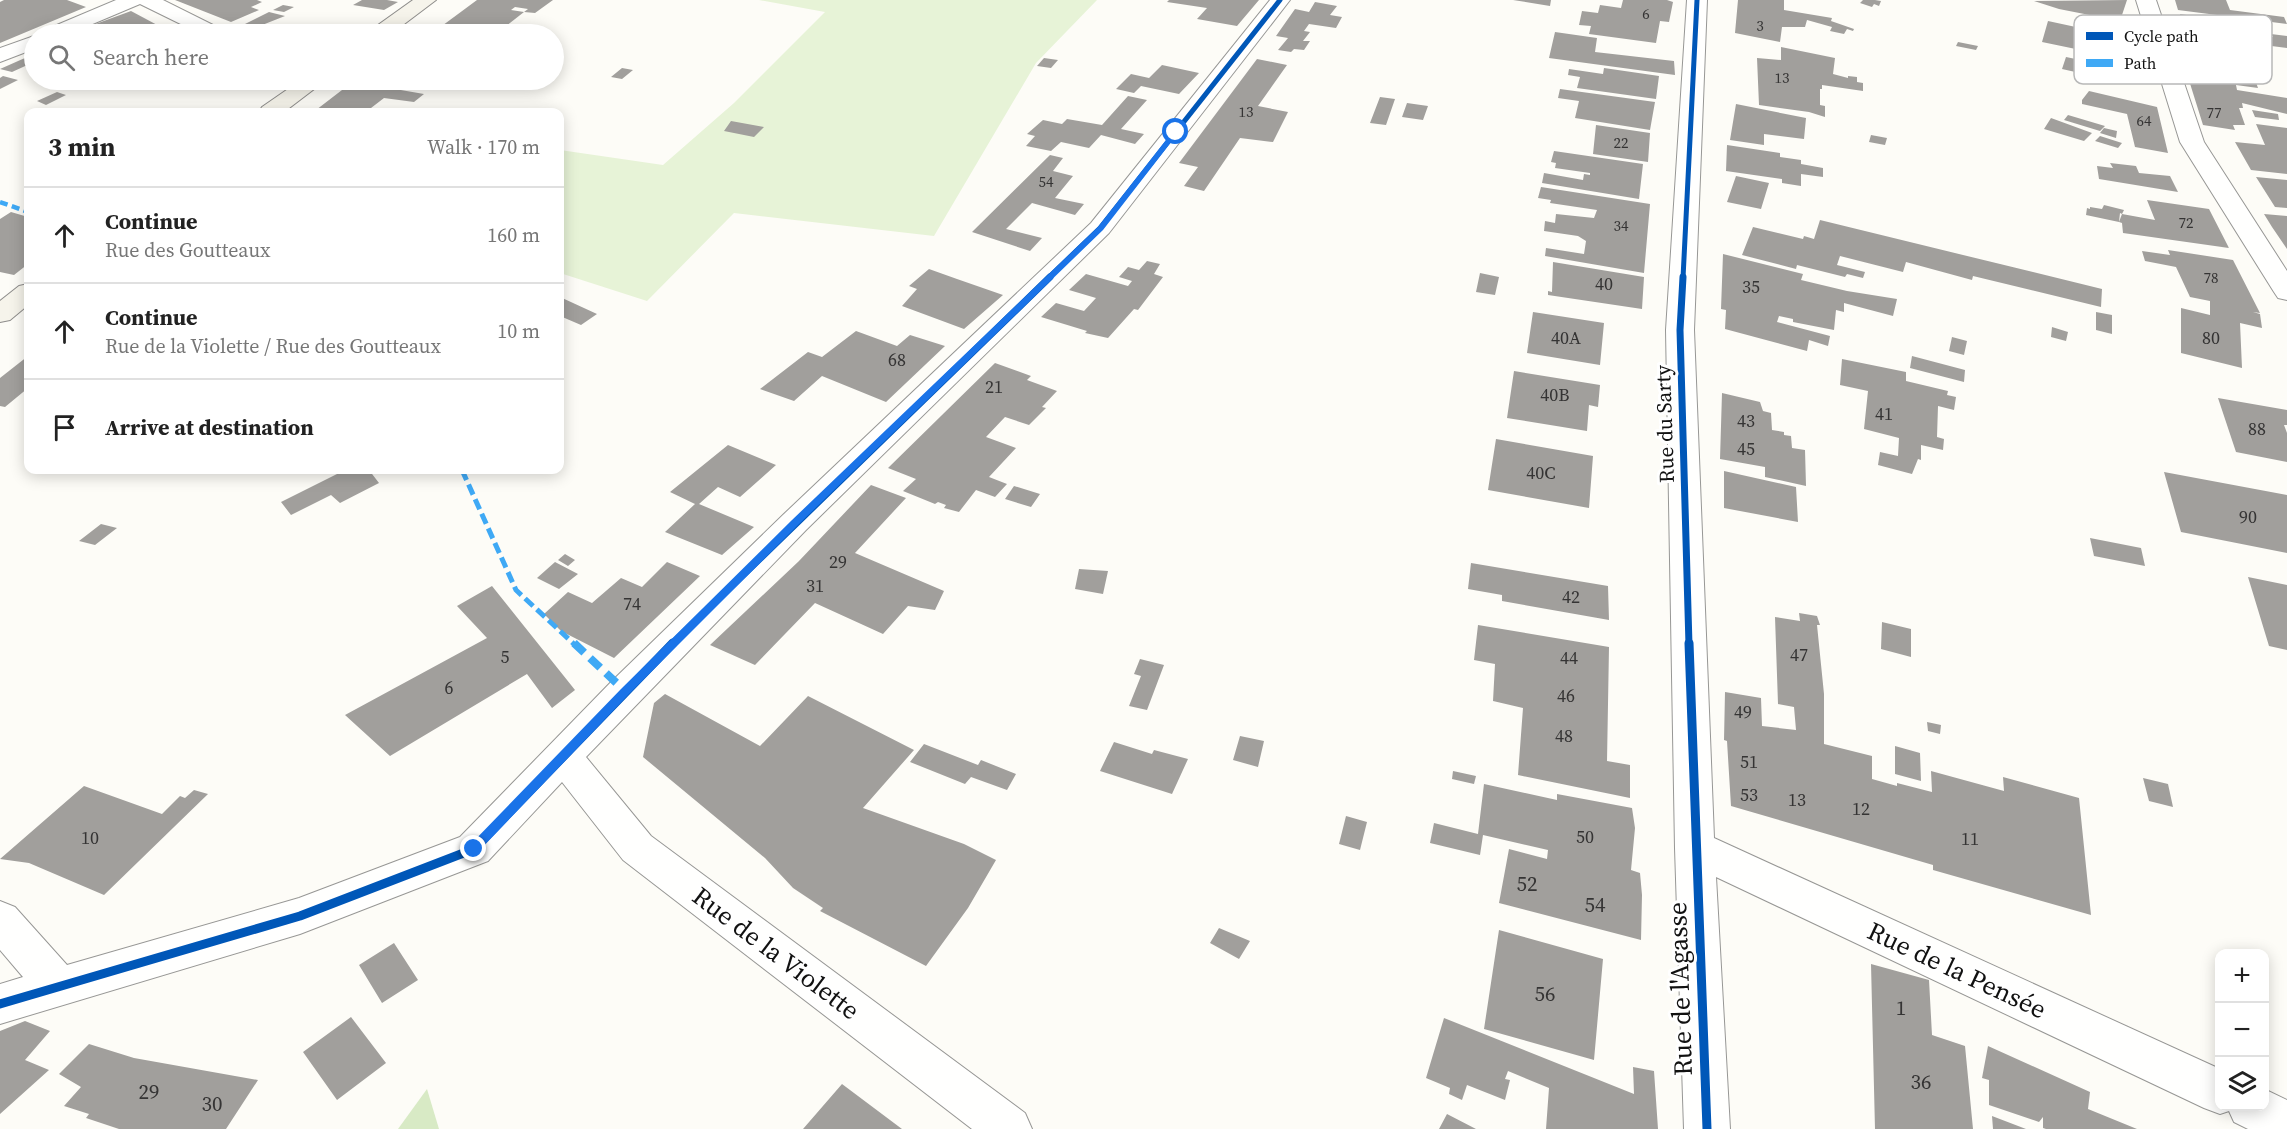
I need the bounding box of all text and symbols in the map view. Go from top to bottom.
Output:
house number: 6 [1642,3,1650,24]
house number: 3 [1756,15,1764,36]
legend [2074,15,2272,84]
search box [24,24,564,90]
text: Cycle path [2124,25,2199,47]
icon: search [45,41,78,74]
text: Search here [93,42,209,72]
text: Path [2124,52,2157,74]
house number: 13 [1774,67,1790,88]
house number: 13 [1238,101,1254,122]
house number: 77 [2206,102,2222,123]
house number: 64 [2136,110,2152,131]
route start [1162,118,1188,144]
text: 3 min [48,129,115,165]
house number: 22 [1613,132,1629,153]
text: Walk · 170 m [427,133,540,161]
house number: 54 [1038,171,1054,192]
text: Continue [105,206,198,236]
house number: 72 [2178,212,2194,233]
house number: 34 [1613,215,1629,236]
icon: ahead [48,219,81,252]
text: 160 m [487,221,540,249]
text: Rue des Goutteaux [105,236,271,264]
house number: 78 [2203,267,2219,288]
house number: 40 [1595,271,1613,296]
house number: 35 [1742,274,1760,299]
text: Continue [105,302,198,332]
icon: ahead [48,315,81,348]
text: 10 m [497,317,540,345]
house number: 40A [1551,325,1581,350]
house number: 80 [2202,325,2220,350]
text: Rue de la Violette / Rue des Goutteaux [105,332,441,360]
house number: 68 [888,347,906,372]
street label: Rue du Sarty [1648,364,1681,484]
house number: 21 [985,374,1003,399]
house number: 40B [1540,382,1570,407]
house number: 41 [1875,401,1893,426]
house number: 43 [1737,408,1755,433]
icon: arrive [48,411,81,444]
text: Arrive at destination [105,412,314,442]
house number: 88 [2248,416,2266,441]
house number: 45 [1737,436,1755,461]
house number: 40C [1526,460,1556,485]
house number: 90 [2239,504,2257,529]
house number: 29 [829,549,847,574]
house number: 31 [806,573,824,598]
house number: 42 [1562,584,1580,609]
house number: 74 [623,591,641,616]
house number: 47 [1790,642,1808,667]
house number: 5 [501,644,510,669]
house number: 44 [1560,645,1578,670]
house number: 6 [445,675,454,700]
house number: 46 [1557,683,1575,708]
house number: 49 [1734,699,1752,724]
house number: 48 [1555,723,1573,748]
house number: 51 [1740,749,1758,774]
house number: 53 [1740,782,1758,807]
house number: 13 [1788,787,1806,812]
house number: 12 [1852,796,1870,821]
house number: 50 [1576,824,1594,849]
house number: 10 [81,825,99,850]
house number: 11 [1961,826,1979,851]
route end [460,835,486,861]
house number: 52 [1517,869,1538,898]
street label: Rue de la Violette [685,878,867,1028]
house number: 54 [1585,890,1606,919]
street label: Rue de l'Agasse [1659,901,1701,1077]
street label: Rue de la Pensée [1862,913,2052,1027]
map controls [2215,949,2269,1111]
button: + [2215,949,2269,1003]
house number: 56 [1535,979,1556,1008]
house number: 1 [1896,993,1906,1022]
button: − [2215,1003,2269,1057]
button: layers [2215,1057,2269,1111]
house number: 36 [1911,1067,1932,1096]
house number: 29 [139,1077,160,1106]
house number: 30 [202,1089,223,1118]

